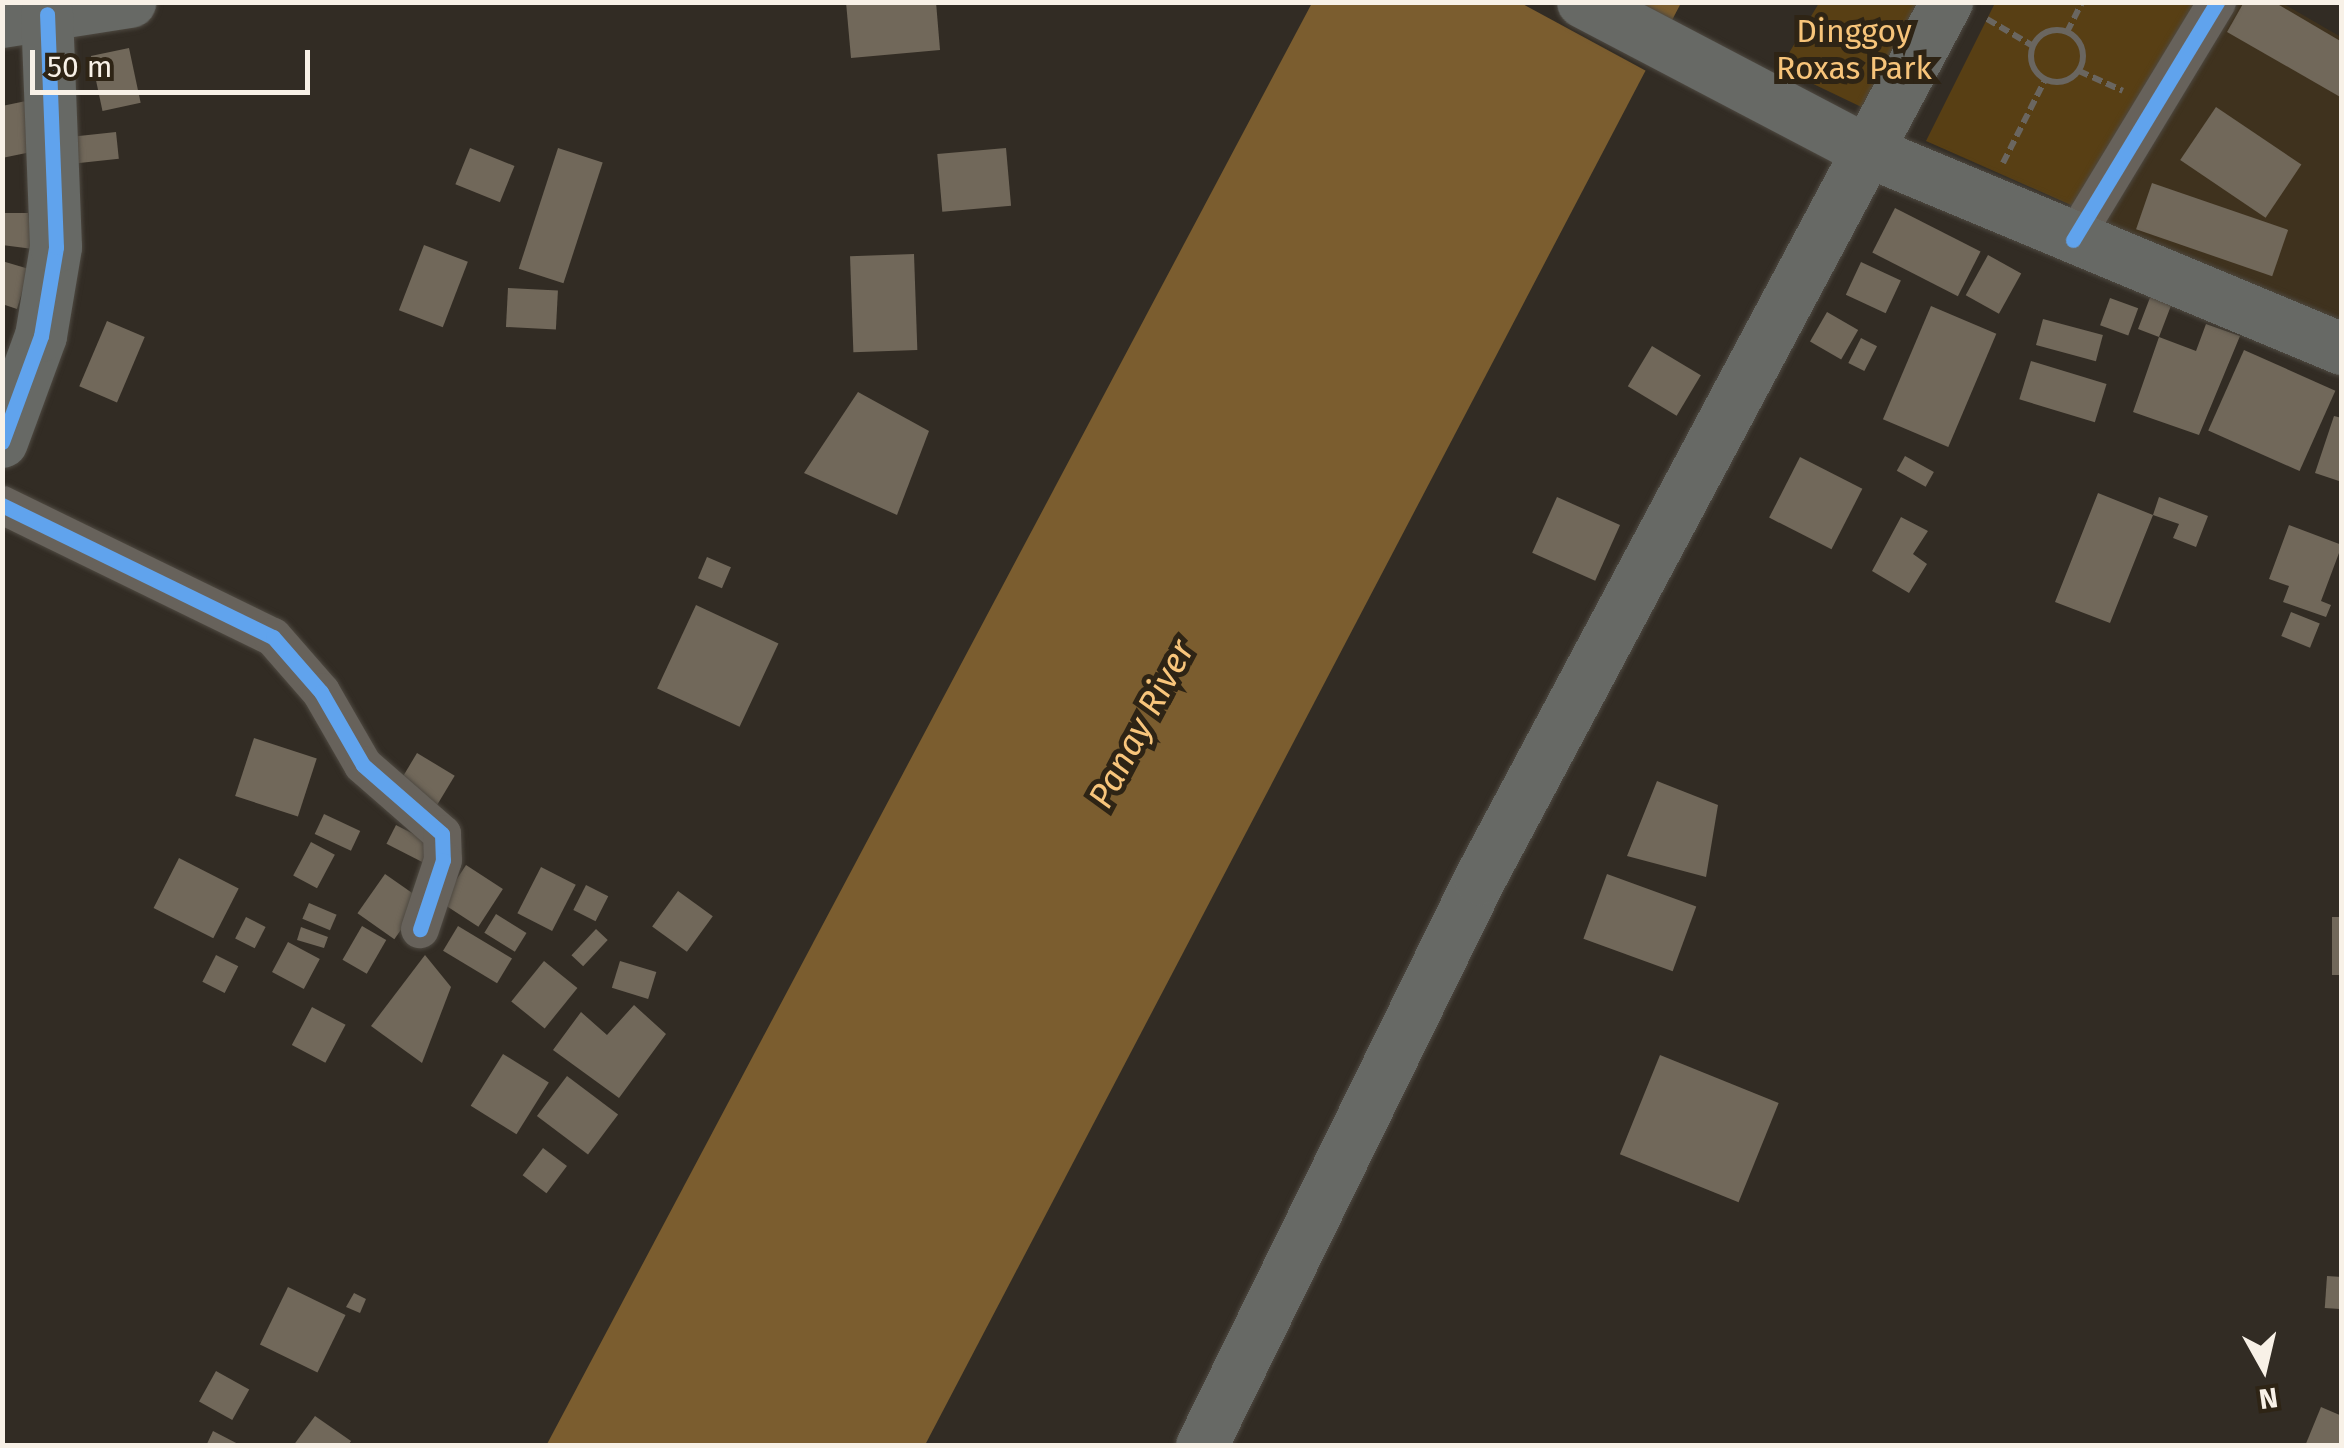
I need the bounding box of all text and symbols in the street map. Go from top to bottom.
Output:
park label: Dinggoy Roxas Park [1776,13,1932,88]
scale bar [35,30,315,92]
text: 50 m [47,49,112,85]
water label: Panay River [1079,633,1203,815]
north arrow [2214,1318,2314,1418]
text: N [2257,1381,2280,1416]

